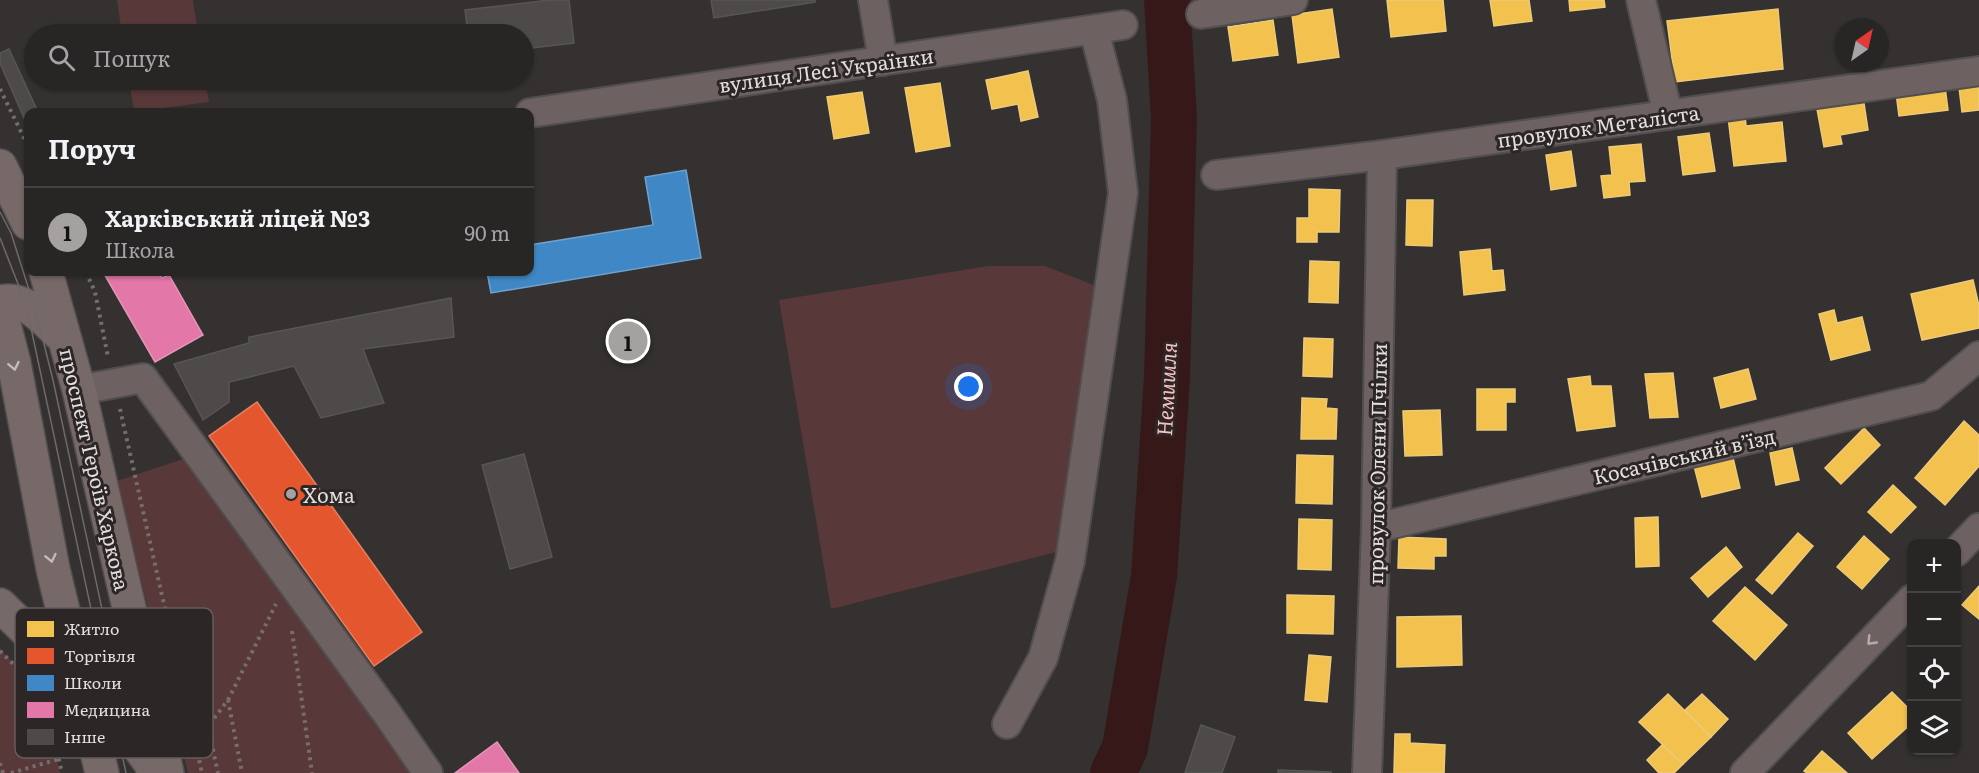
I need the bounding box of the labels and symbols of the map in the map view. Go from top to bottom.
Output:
north arrow [1835,18,1889,72]
street label: вулиця Лесі Українки [717,39,935,99]
street label: провулок Металіста [1495,96,1701,154]
pin: 1 [608,318,648,364]
water label: Немишля [1147,341,1183,437]
street label: провулок Олени Пчілки [1359,343,1393,585]
street label: проспект Героїв Харкова [54,345,139,593]
one-way arrow [7,360,20,370]
your location [954,372,983,401]
street label: Косачівський в’їзд [1590,419,1778,491]
place label: Хома [303,479,355,509]
marker: Хома [284,487,298,501]
one-way arrow [44,553,57,563]
legend [15,608,213,758]
text: Житло [64,616,119,640]
one-way arrow [1867,634,1878,644]
text: Торгівля [64,643,136,667]
text: Школи [64,670,122,694]
text: Медицина [64,697,151,721]
text: Інше [64,724,105,748]

